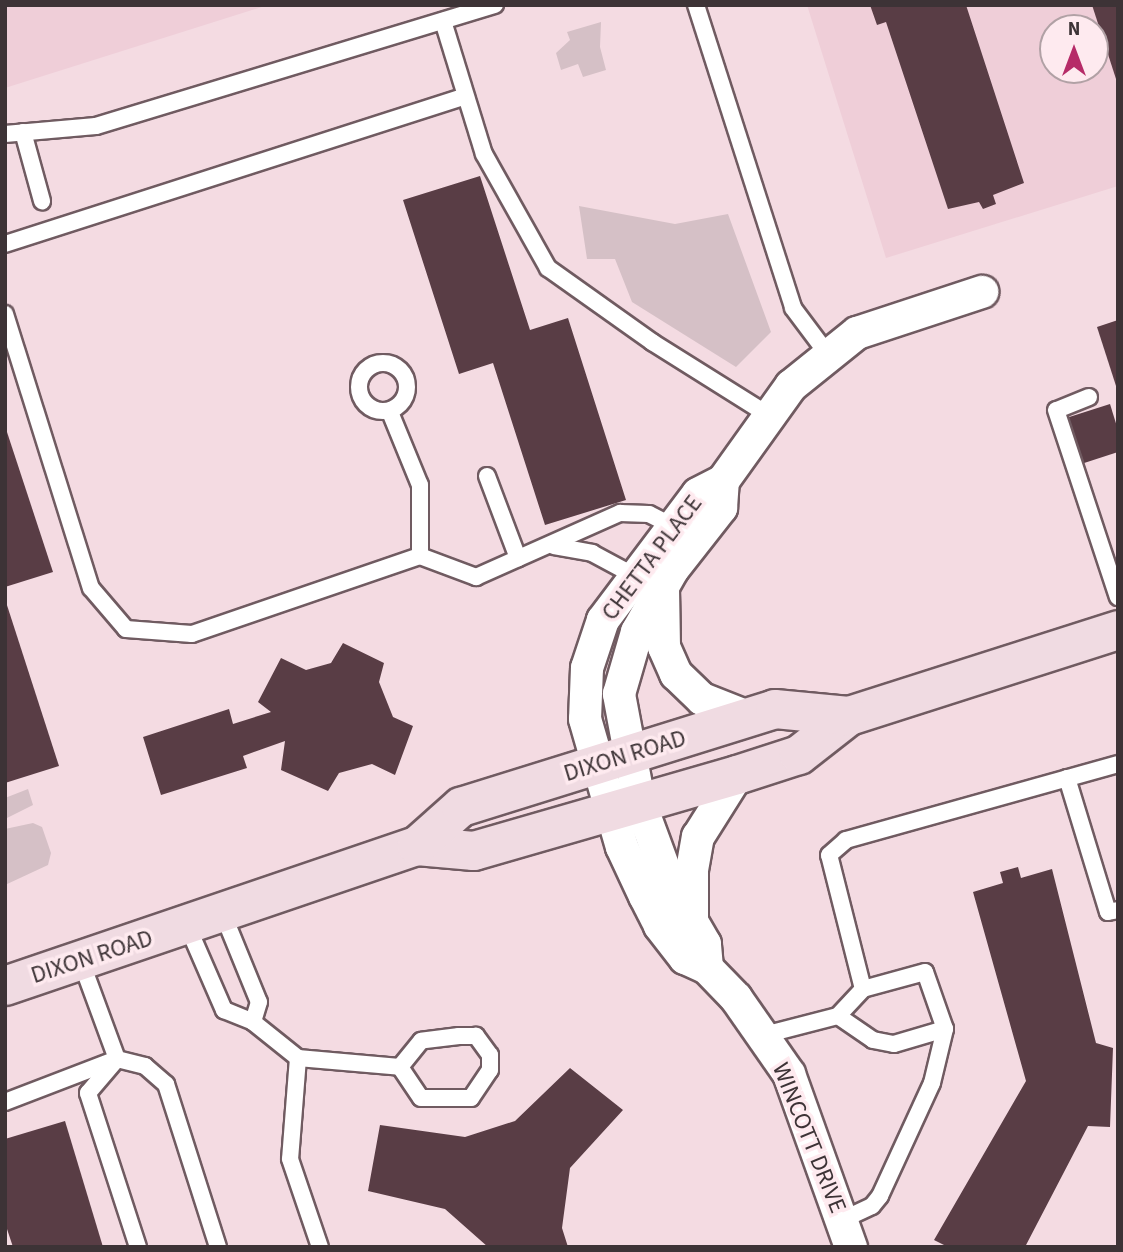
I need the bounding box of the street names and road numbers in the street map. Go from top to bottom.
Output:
street label: CHETTA PLACE [596,490,708,626]
street label: DIXON ROAD [560,724,690,788]
street label: DIXON ROAD [27,924,157,990]
street label: WINCOTT DRIVE [766,1059,852,1217]

